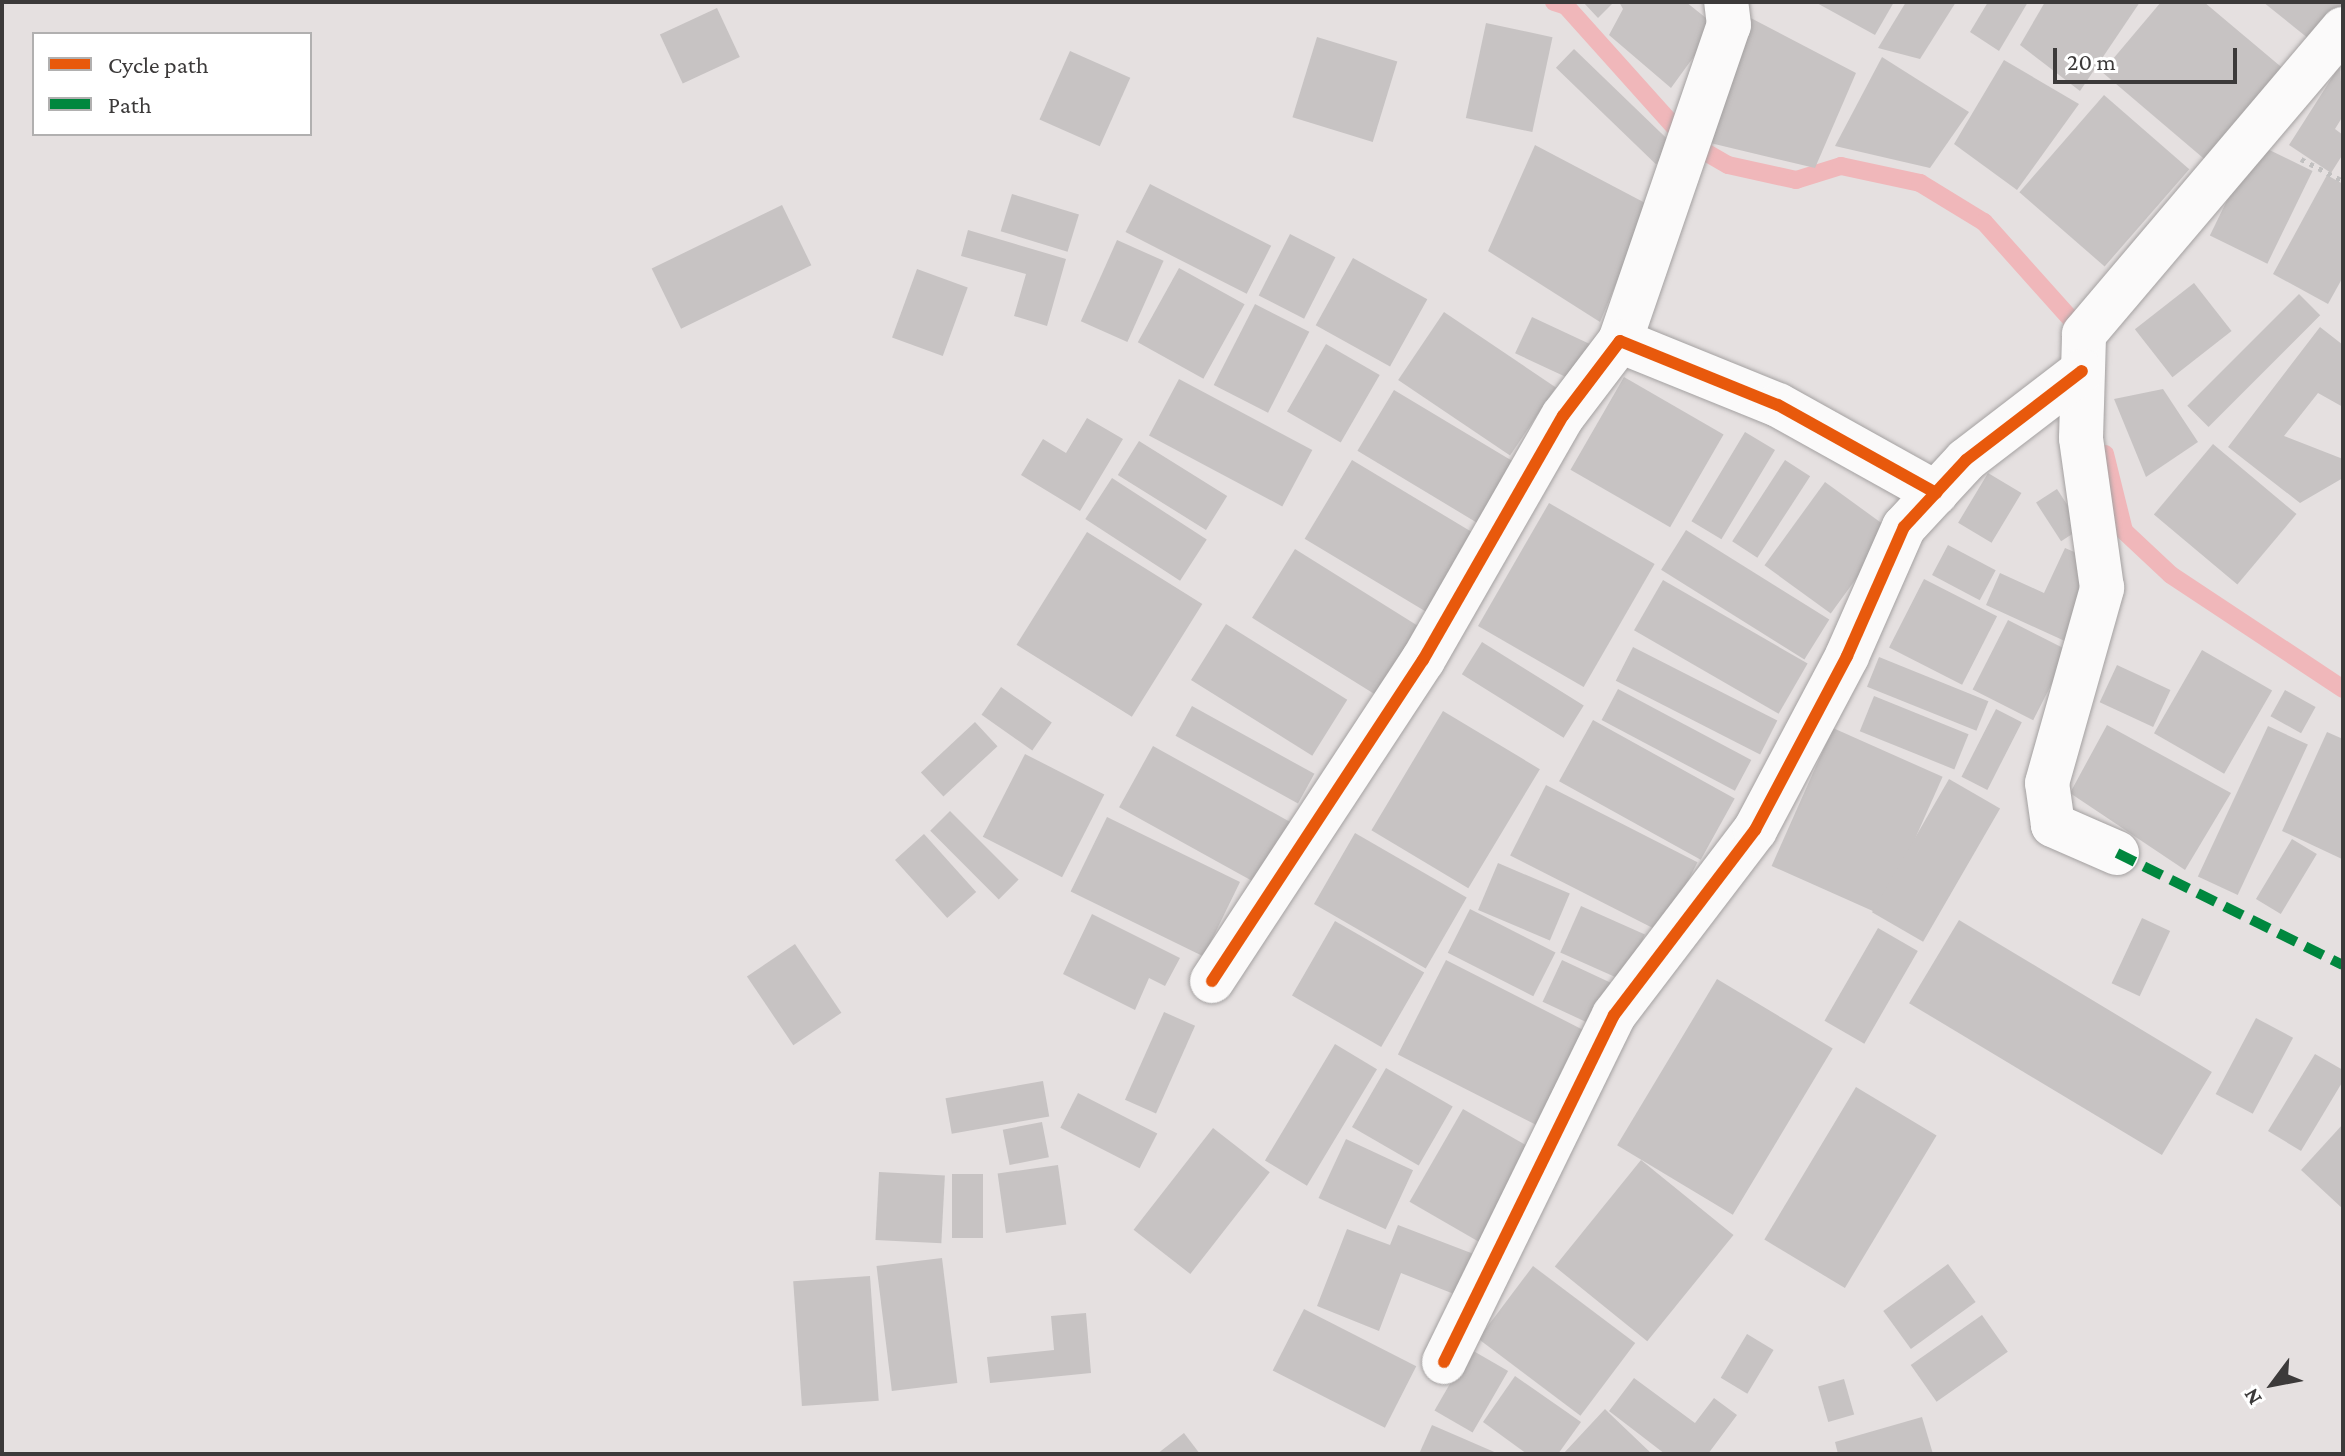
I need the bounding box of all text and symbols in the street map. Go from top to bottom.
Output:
legend [32,32,312,136]
scale bar [2057,32,2241,82]
text: 20 m [2067,48,2116,75]
text: Cycle path [108,51,209,78]
text: Path [108,91,152,118]
north arrow [2233,1344,2313,1424]
text: N [2238,1384,2267,1410]

